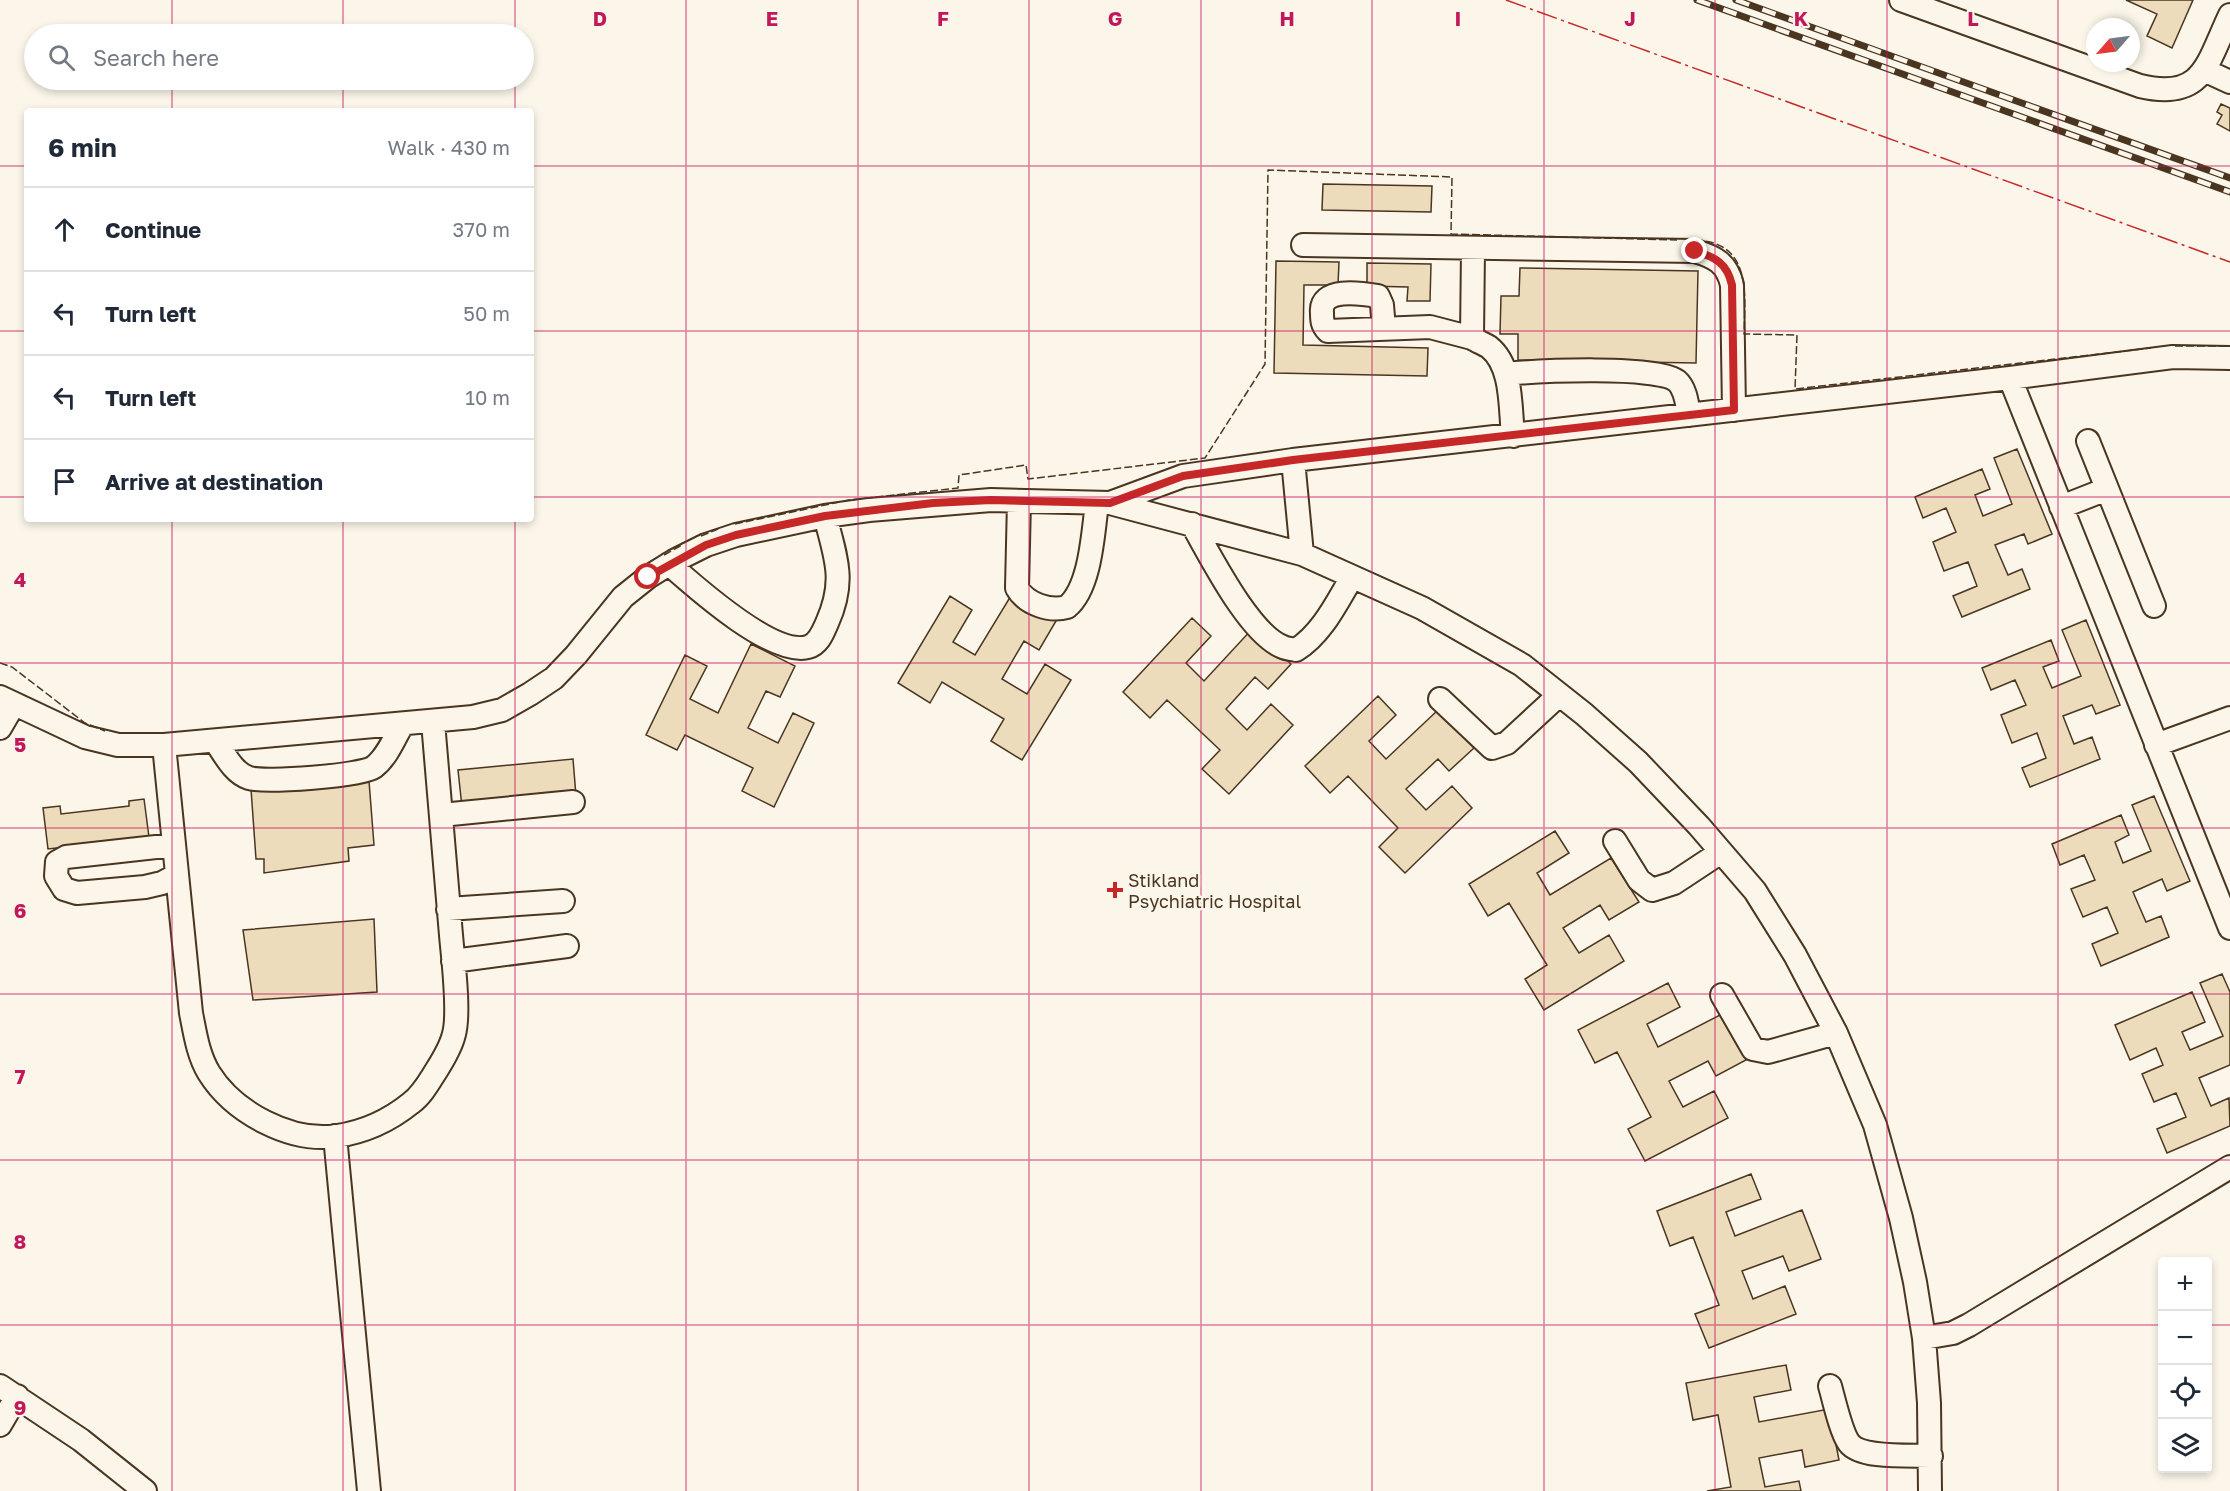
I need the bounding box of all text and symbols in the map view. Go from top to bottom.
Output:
text: D [593,6,607,30]
text: E [766,6,778,30]
text: F [937,6,949,30]
text: G [1108,6,1122,30]
text: H [1279,6,1295,30]
text: I [1455,6,1461,30]
text: J [1624,6,1636,30]
text: K [1794,6,1809,30]
text: L [1967,6,1979,30]
north arrow [2086,18,2140,72]
search box [24,24,534,90]
icon: search [45,41,78,74]
text: Search here [93,44,219,71]
text: 6 min [48,132,117,163]
text: Walk · 430 m [388,135,510,159]
icon: ahead [48,213,81,246]
text: Continue [105,216,201,243]
text: 370 m [453,217,510,241]
route end [1681,237,1707,263]
icon: left [48,297,81,330]
text: Turn left [105,300,196,327]
text: 50 m [463,301,510,325]
icon: left [48,381,81,414]
text: Turn left [105,384,196,411]
text: 10 m [465,385,510,409]
icon: arrive [48,465,81,498]
text: Arrive at destination [105,468,323,495]
route start [634,563,660,589]
text: 4 [14,567,26,591]
text: 5 [14,732,26,756]
place label: Stikland Psychiatric Hospital [1128,869,1301,912]
marker: Stikland Psychiatric Hospital [1106,881,1124,899]
text: 6 [14,898,26,922]
text: 7 [15,1064,26,1088]
text: 8 [14,1229,26,1253]
map controls [2158,1257,2212,1473]
button: + [2158,1257,2212,1311]
button: − [2158,1311,2212,1365]
button: locate [2158,1365,2212,1419]
text: 9 [14,1395,26,1419]
button: layers [2158,1419,2212,1473]

